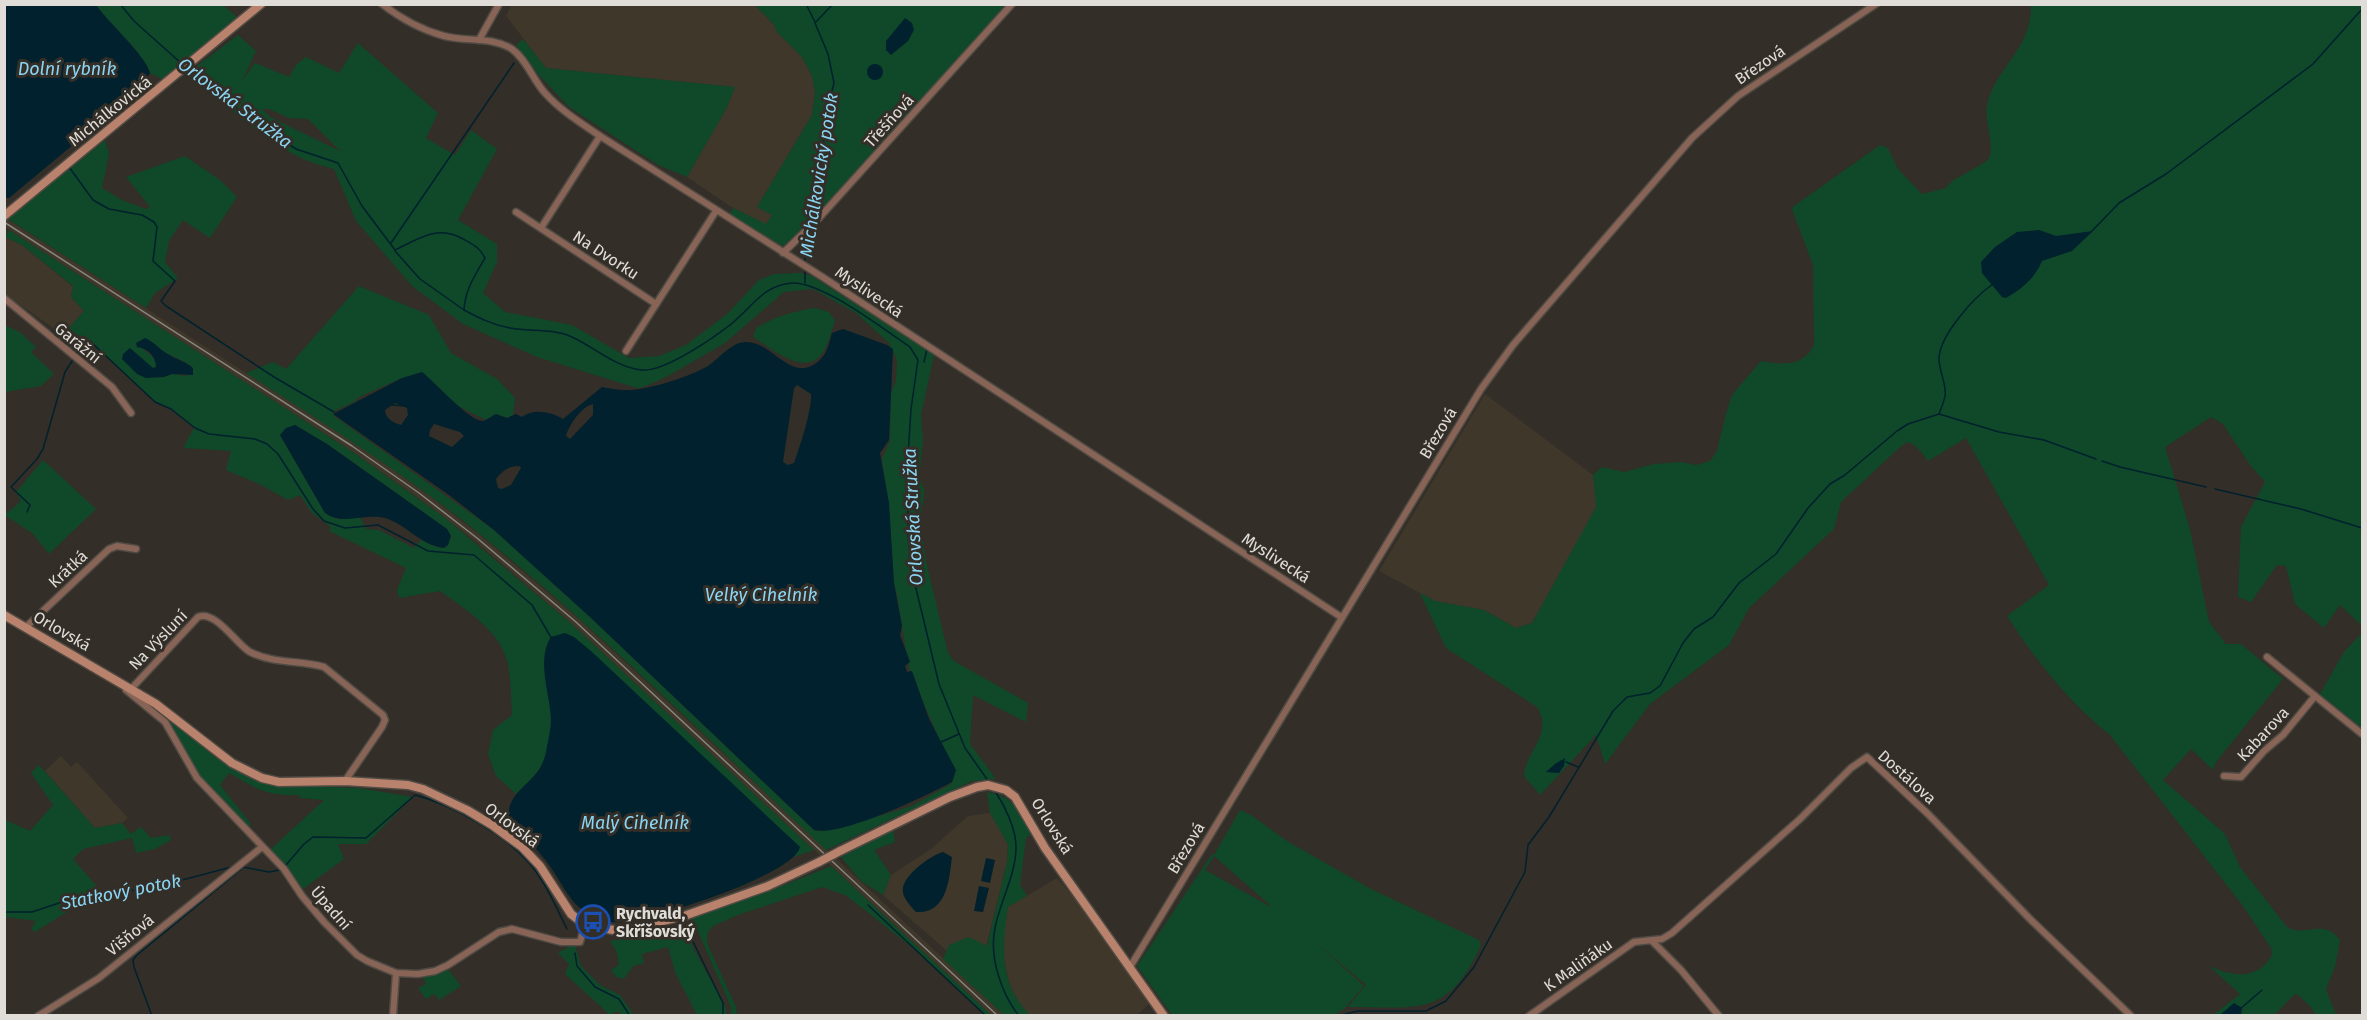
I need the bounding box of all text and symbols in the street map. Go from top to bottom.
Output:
street label: Březová [1731,41,1789,89]
water label: Orlovská Stružka [174,53,296,153]
water label: Dolní rybník [18,58,117,80]
street label: Michálkovická [65,72,155,150]
water label: Michálkovický potok [795,91,843,259]
street label: Třešňová [860,91,918,151]
street label: Na Dvorku [569,227,643,283]
street label: Myslivecká [831,262,907,322]
street label: Garážní [51,319,105,368]
street label: Březová [1415,404,1461,462]
water label: Orlovská Stružka [898,448,928,586]
street label: Myslivecká [1238,529,1314,587]
street label: Krátká [45,546,91,592]
water label: Velký Cihelník [705,584,817,606]
street label: Na Výsluní [125,606,191,674]
street label: Orlovská [30,607,94,655]
street label: Kabarova [2233,703,2293,765]
street label: Dostálova [1874,746,1940,808]
street label: Orlovská [1027,794,1077,858]
street label: Orlovská [481,798,543,852]
water label: Malý Cihelník [581,812,689,834]
street label: Březová [1163,819,1209,877]
water label: Statkový potok [58,870,183,915]
street label: Úpadní [307,881,356,934]
bus stop icon: Rychvald, Skříšovský [575,904,611,940]
place label: Rychvald, Skříšovský [616,904,695,941]
street label: Višňová [102,910,158,960]
street label: K Maliňáku [1540,934,1616,996]

